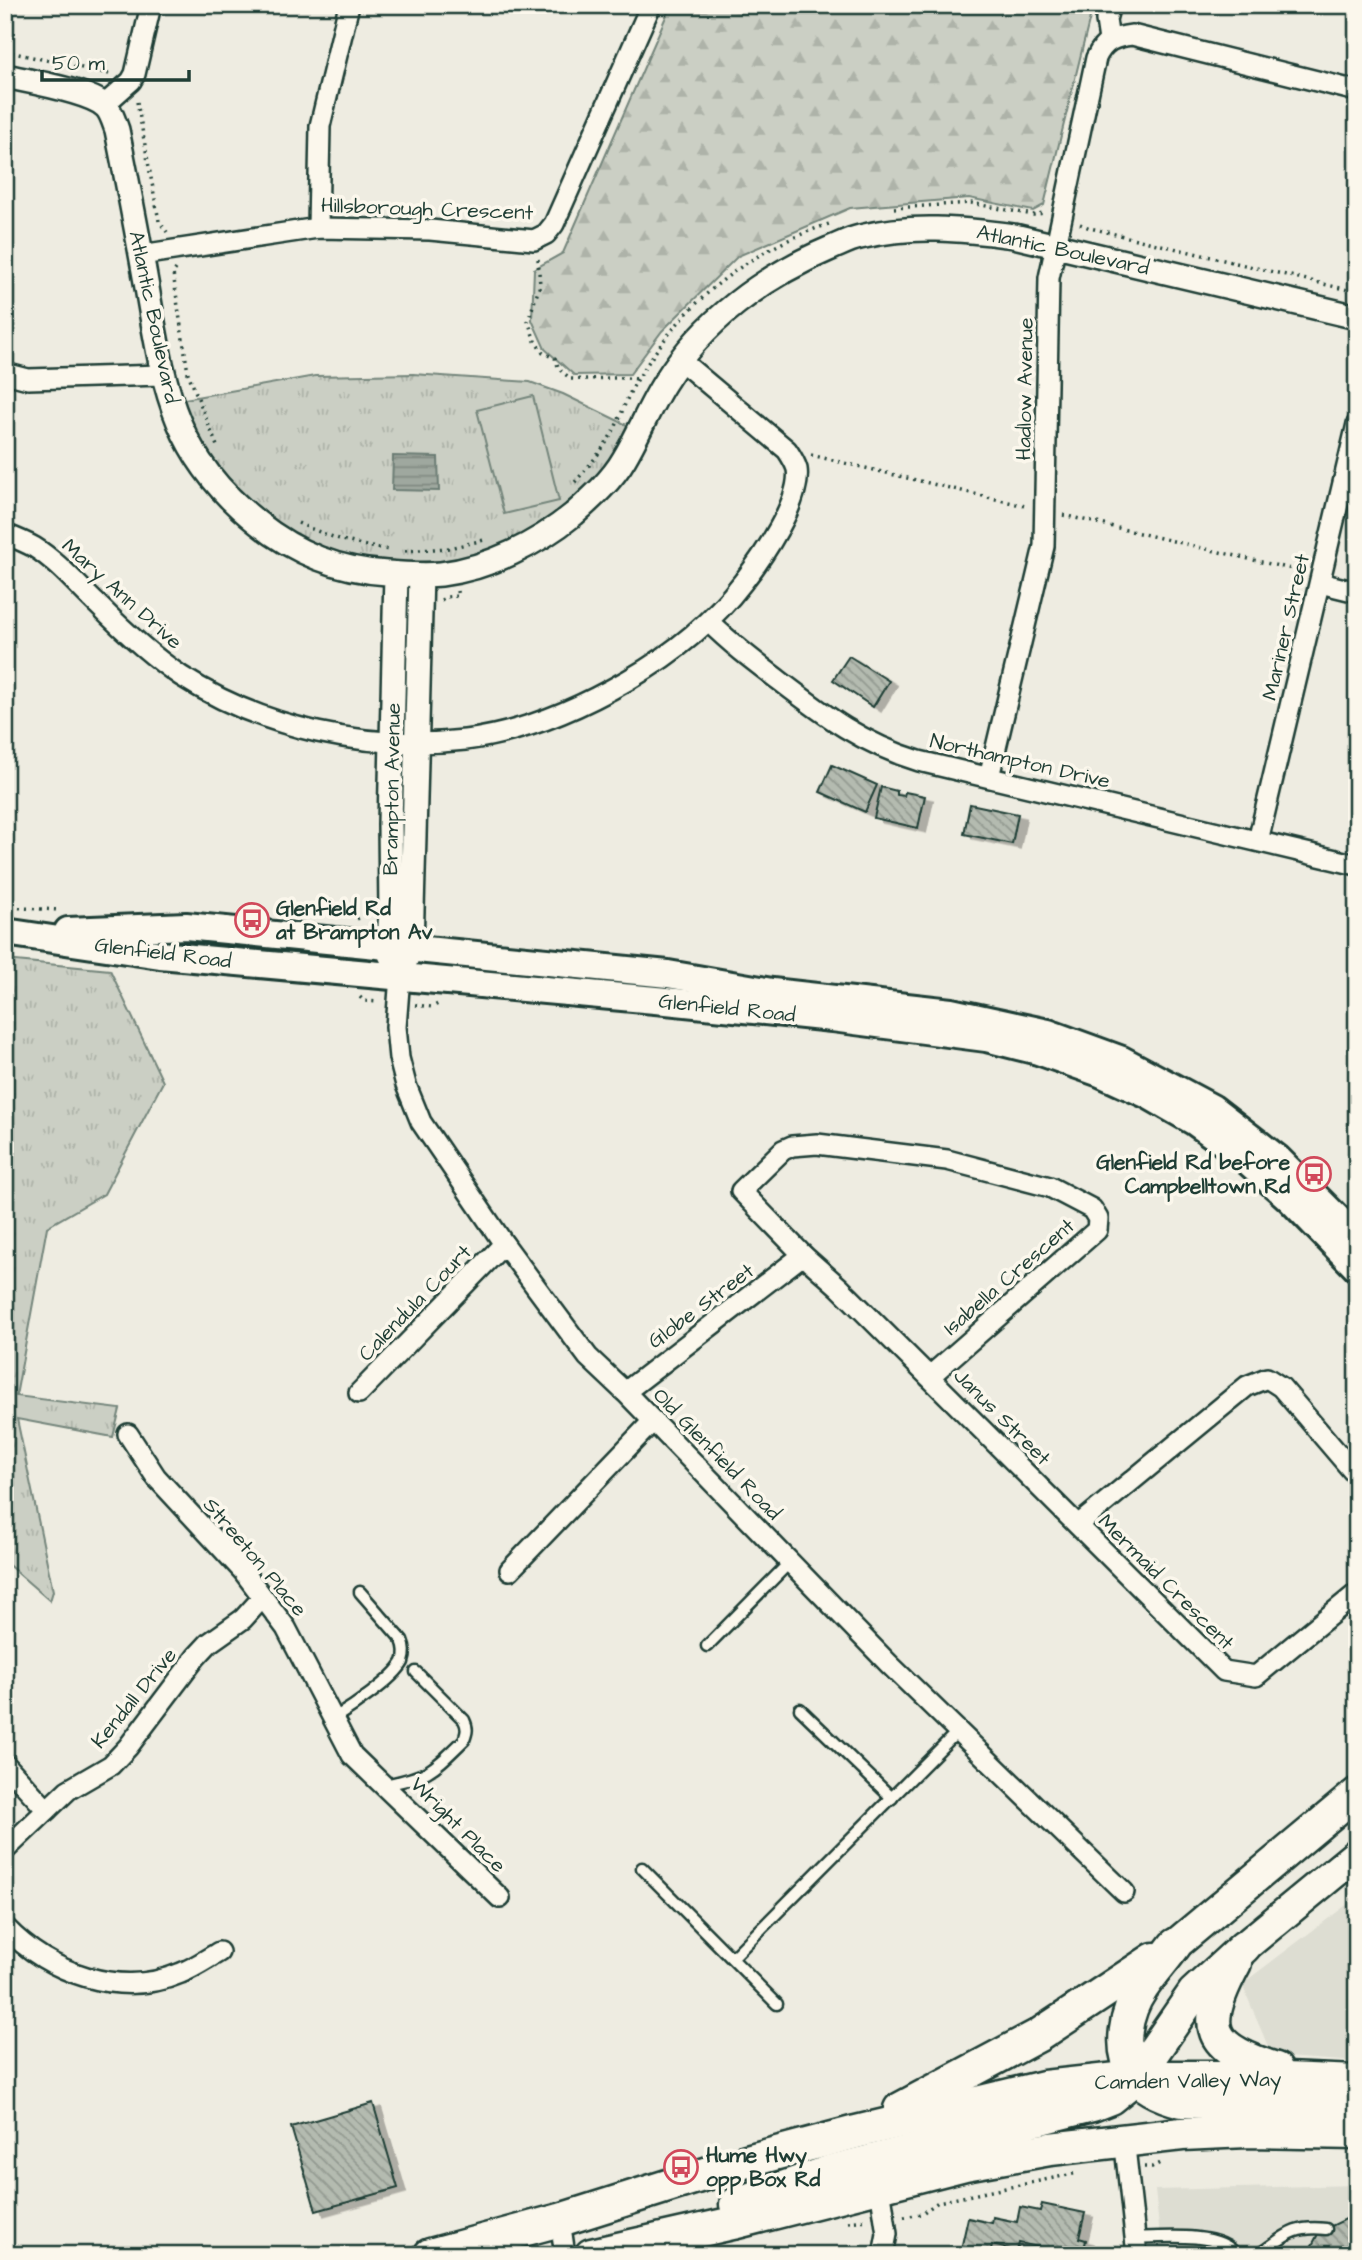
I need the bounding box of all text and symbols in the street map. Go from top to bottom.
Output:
scale bar [42,38,189,82]
text: 50 m [52,49,106,78]
street label: Hillsborough Crescent [320,191,534,229]
street label: Atlantic Boulevard [974,218,1152,283]
street label: Atlantic Boulevard [122,228,187,406]
street label: Hadlow Avenue [1009,317,1041,461]
street label: Mary Ann Drive [54,532,189,657]
street label: Mariner Street [1255,550,1317,703]
street label: Brampton Avenue [376,702,409,876]
street label: Northampton Drive [927,726,1113,797]
place label: Glenfield Rd at Brampton Av [275,894,432,948]
bus stop icon: Glenfield Rd at Brampton Av [233,901,271,939]
street label: Glenfield Road [93,930,233,976]
street label: Glenfield Road [657,986,797,1030]
place label: Glenfield Rd before Campbelltown Rd [1096,1148,1291,1202]
bus stop icon: Glenfield Rd before Campbelltown Rd [1295,1155,1333,1193]
street label: Isabella Crescent [937,1212,1081,1342]
street label: Calendula Court [352,1238,479,1368]
street label: Globe Street [642,1256,760,1355]
street label: Janus Street [947,1362,1057,1472]
street label: Old Glenfield Road [646,1381,788,1527]
street label: Streeton Place [196,1491,314,1623]
street label: Mermaid Crescent [1092,1508,1241,1657]
street label: Kendall Drive [84,1642,184,1754]
street label: Wright Place [402,1771,512,1881]
street label: Camden Valley Way [1094,2065,1282,2099]
place label: Hume Hwy opp Box Rd [706,2141,821,2195]
bus stop icon: Hume Hwy opp Box Rd [662,2148,700,2186]

